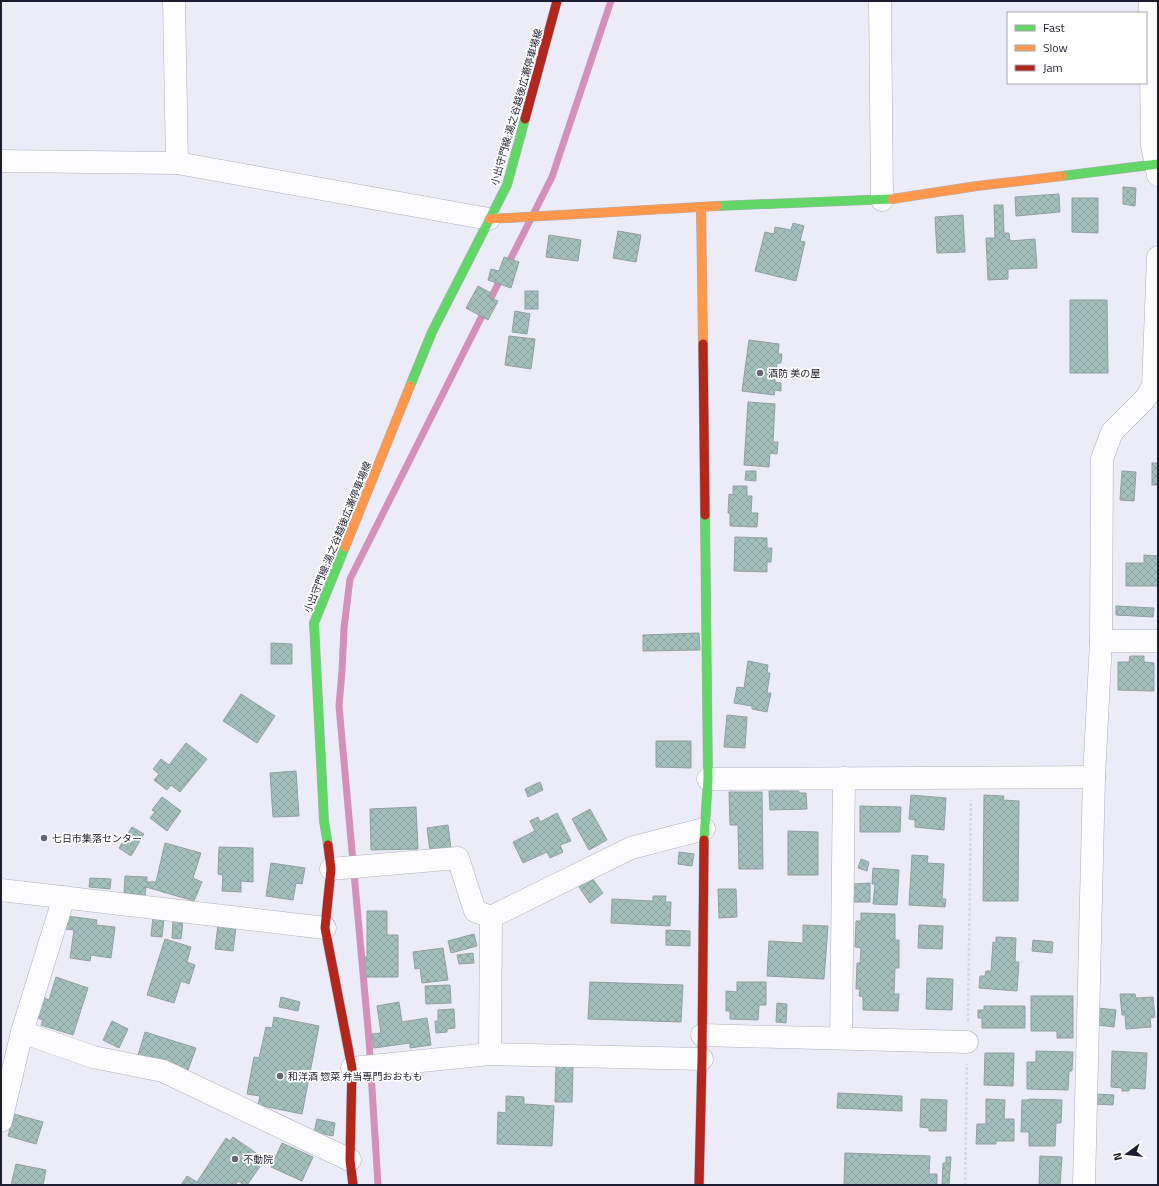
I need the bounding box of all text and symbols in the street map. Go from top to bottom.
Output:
legend [1007,12,1147,84]
text: Fast [1043,18,1066,37]
street label: 小出守門線;湯之谷越後広瀬停車場線 [487,27,546,187]
text: Slow [1043,38,1068,57]
text: Jam [1043,58,1063,77]
place label: 酒防 美の屋 [768,366,820,381]
marker: 酒防 美の屋 [755,368,765,378]
street label: 小出守門線;湯之谷越後広瀬停車場線 [300,459,375,615]
place label: 七日市集落センター [52,831,142,846]
marker: 七日市集落センター [39,833,49,843]
place label: 和洋酒 惣菜 弁当専門おおもも [288,1069,422,1084]
marker: 和洋酒 惣菜 弁当専門おおもも [275,1071,285,1081]
north arrow [1107,1134,1147,1174]
text: N [1109,1151,1126,1162]
place label: 不動院 [243,1152,273,1167]
marker: 不動院 [230,1154,240,1164]

